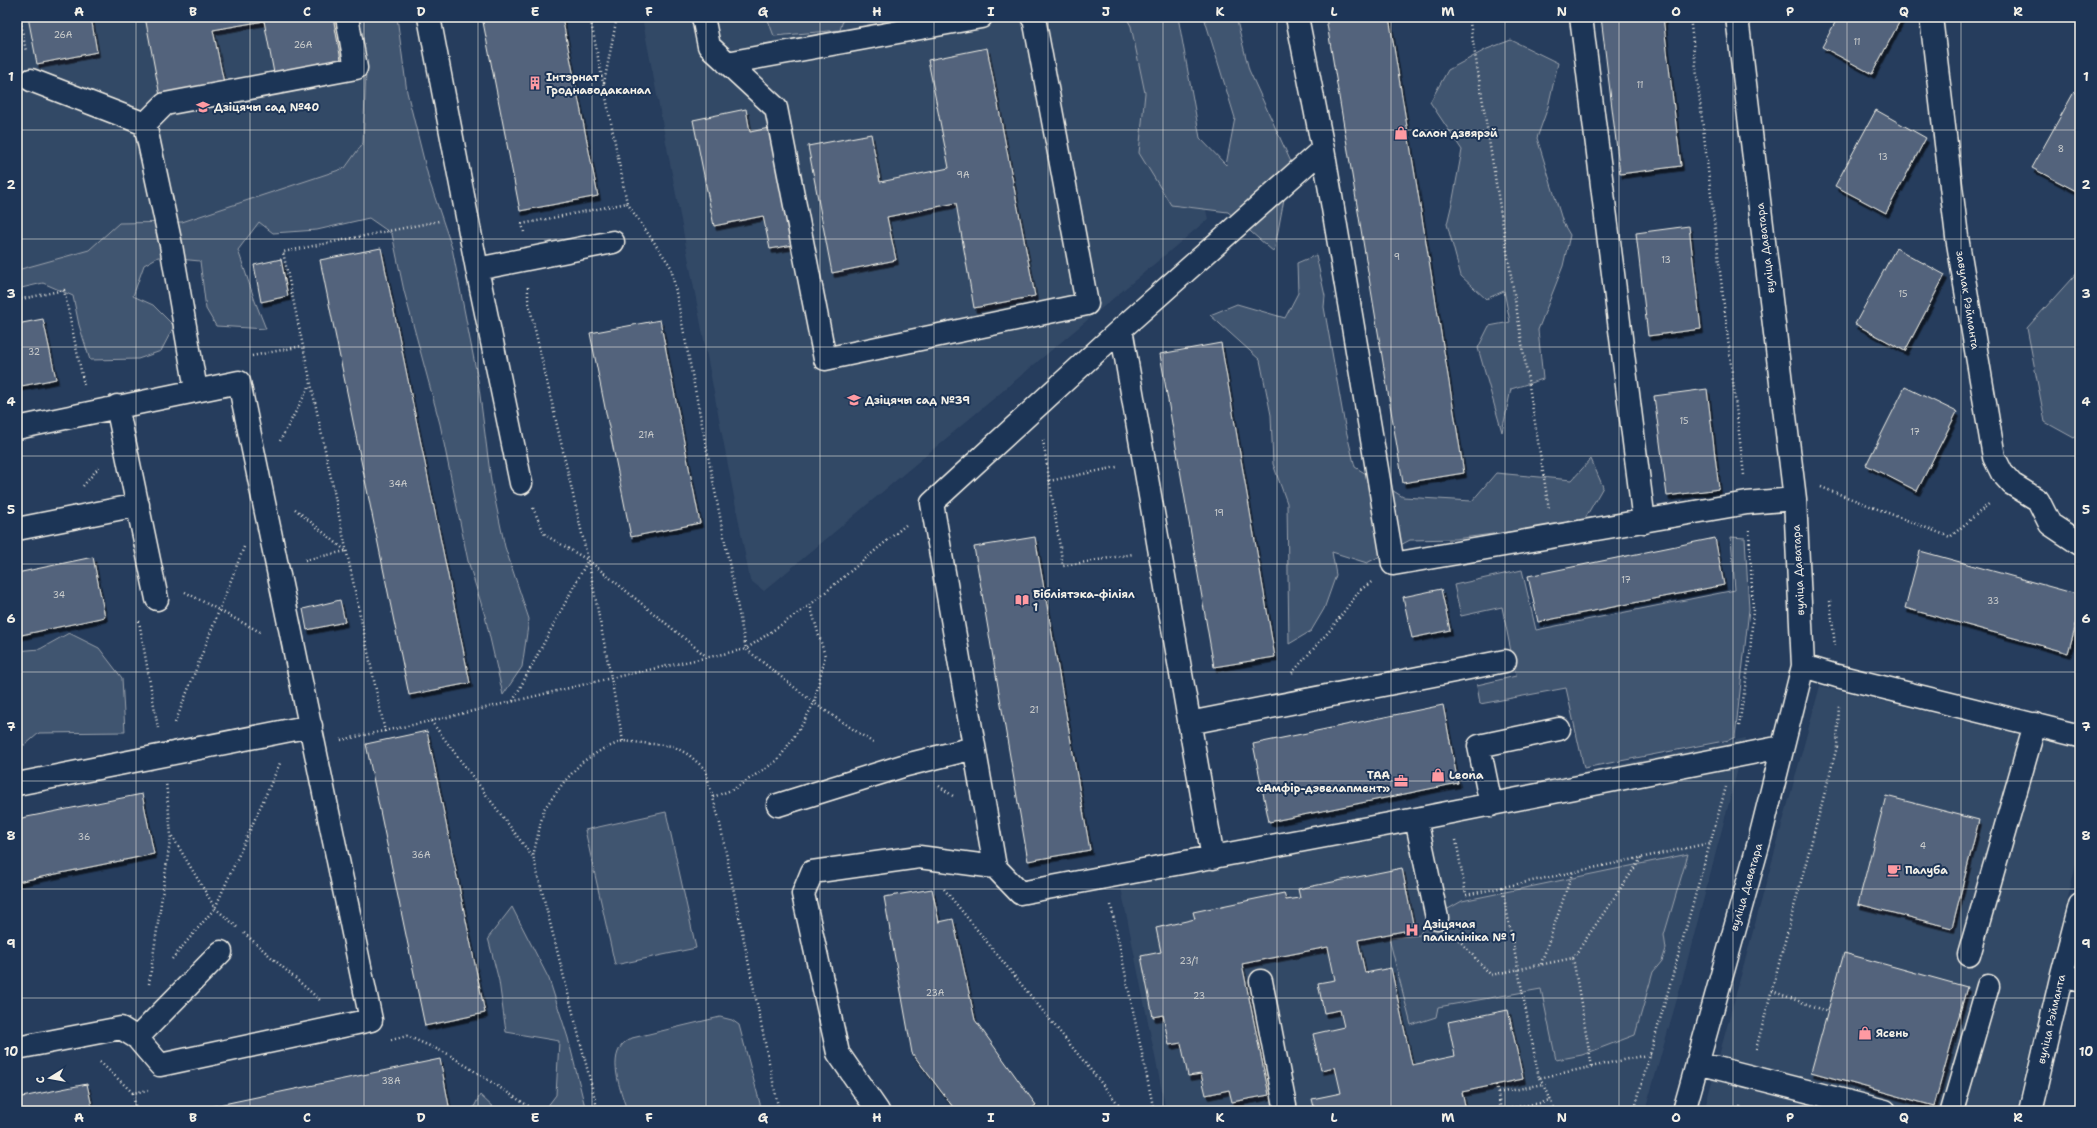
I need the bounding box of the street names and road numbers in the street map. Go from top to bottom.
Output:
street label: вуліца Даватара [1752,202,1778,294]
street label: завулак Рэйманта [1952,249,1983,351]
street label: вуліца Даватара [1789,524,1808,616]
street label: вуліца Даватара [1727,841,1766,933]
street label: вуліца Рэйманта [2034,973,2069,1065]

